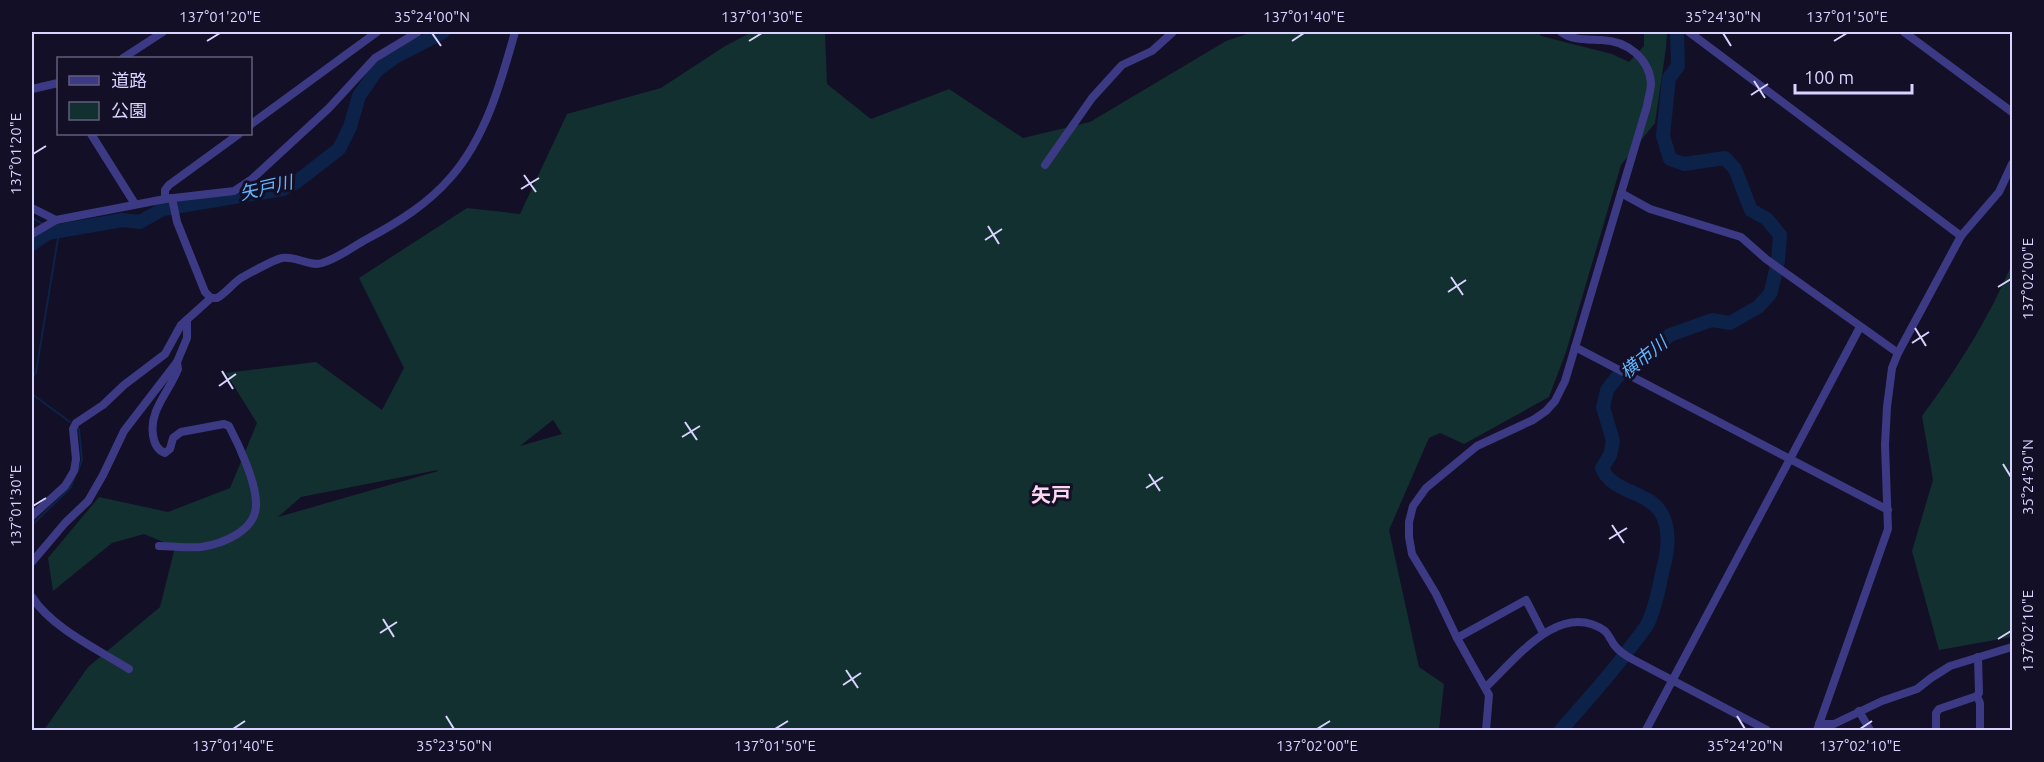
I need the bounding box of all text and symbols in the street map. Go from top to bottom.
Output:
text: 137°01'20"E [179,8,261,25]
text: 35°24'00"N [394,8,470,25]
text: 137°01'30"E [721,8,803,25]
text: 137°01'40"E [1263,8,1345,25]
text: 35°24'30"N [1685,8,1761,25]
text: 137°01'50"E [1806,8,1888,25]
legend [57,57,252,135]
scale bar [1795,57,1912,95]
text: 100 m [1804,67,1854,87]
text: 道路 [111,70,147,90]
text: 公園 [111,100,147,120]
text: 137°01'20"E [7,113,24,195]
water label: 矢戸川 [237,171,297,203]
text: 137°02'00"E [2019,238,2036,320]
water label: 横市川 [1616,331,1672,382]
text: 35°24'30"N [2019,439,2036,515]
text: 137°01'30"E [7,465,24,547]
district label: 矢戸 [1031,483,1071,506]
text: 137°02'10"E [2019,590,2036,672]
text: 137°01'40"E [192,737,274,754]
text: 35°23'50"N [416,737,492,754]
text: 137°01'50"E [734,737,816,754]
text: 137°02'00"E [1276,737,1358,754]
text: 35°24'20"N [1707,737,1783,754]
text: 137°02'10"E [1819,737,1901,754]

